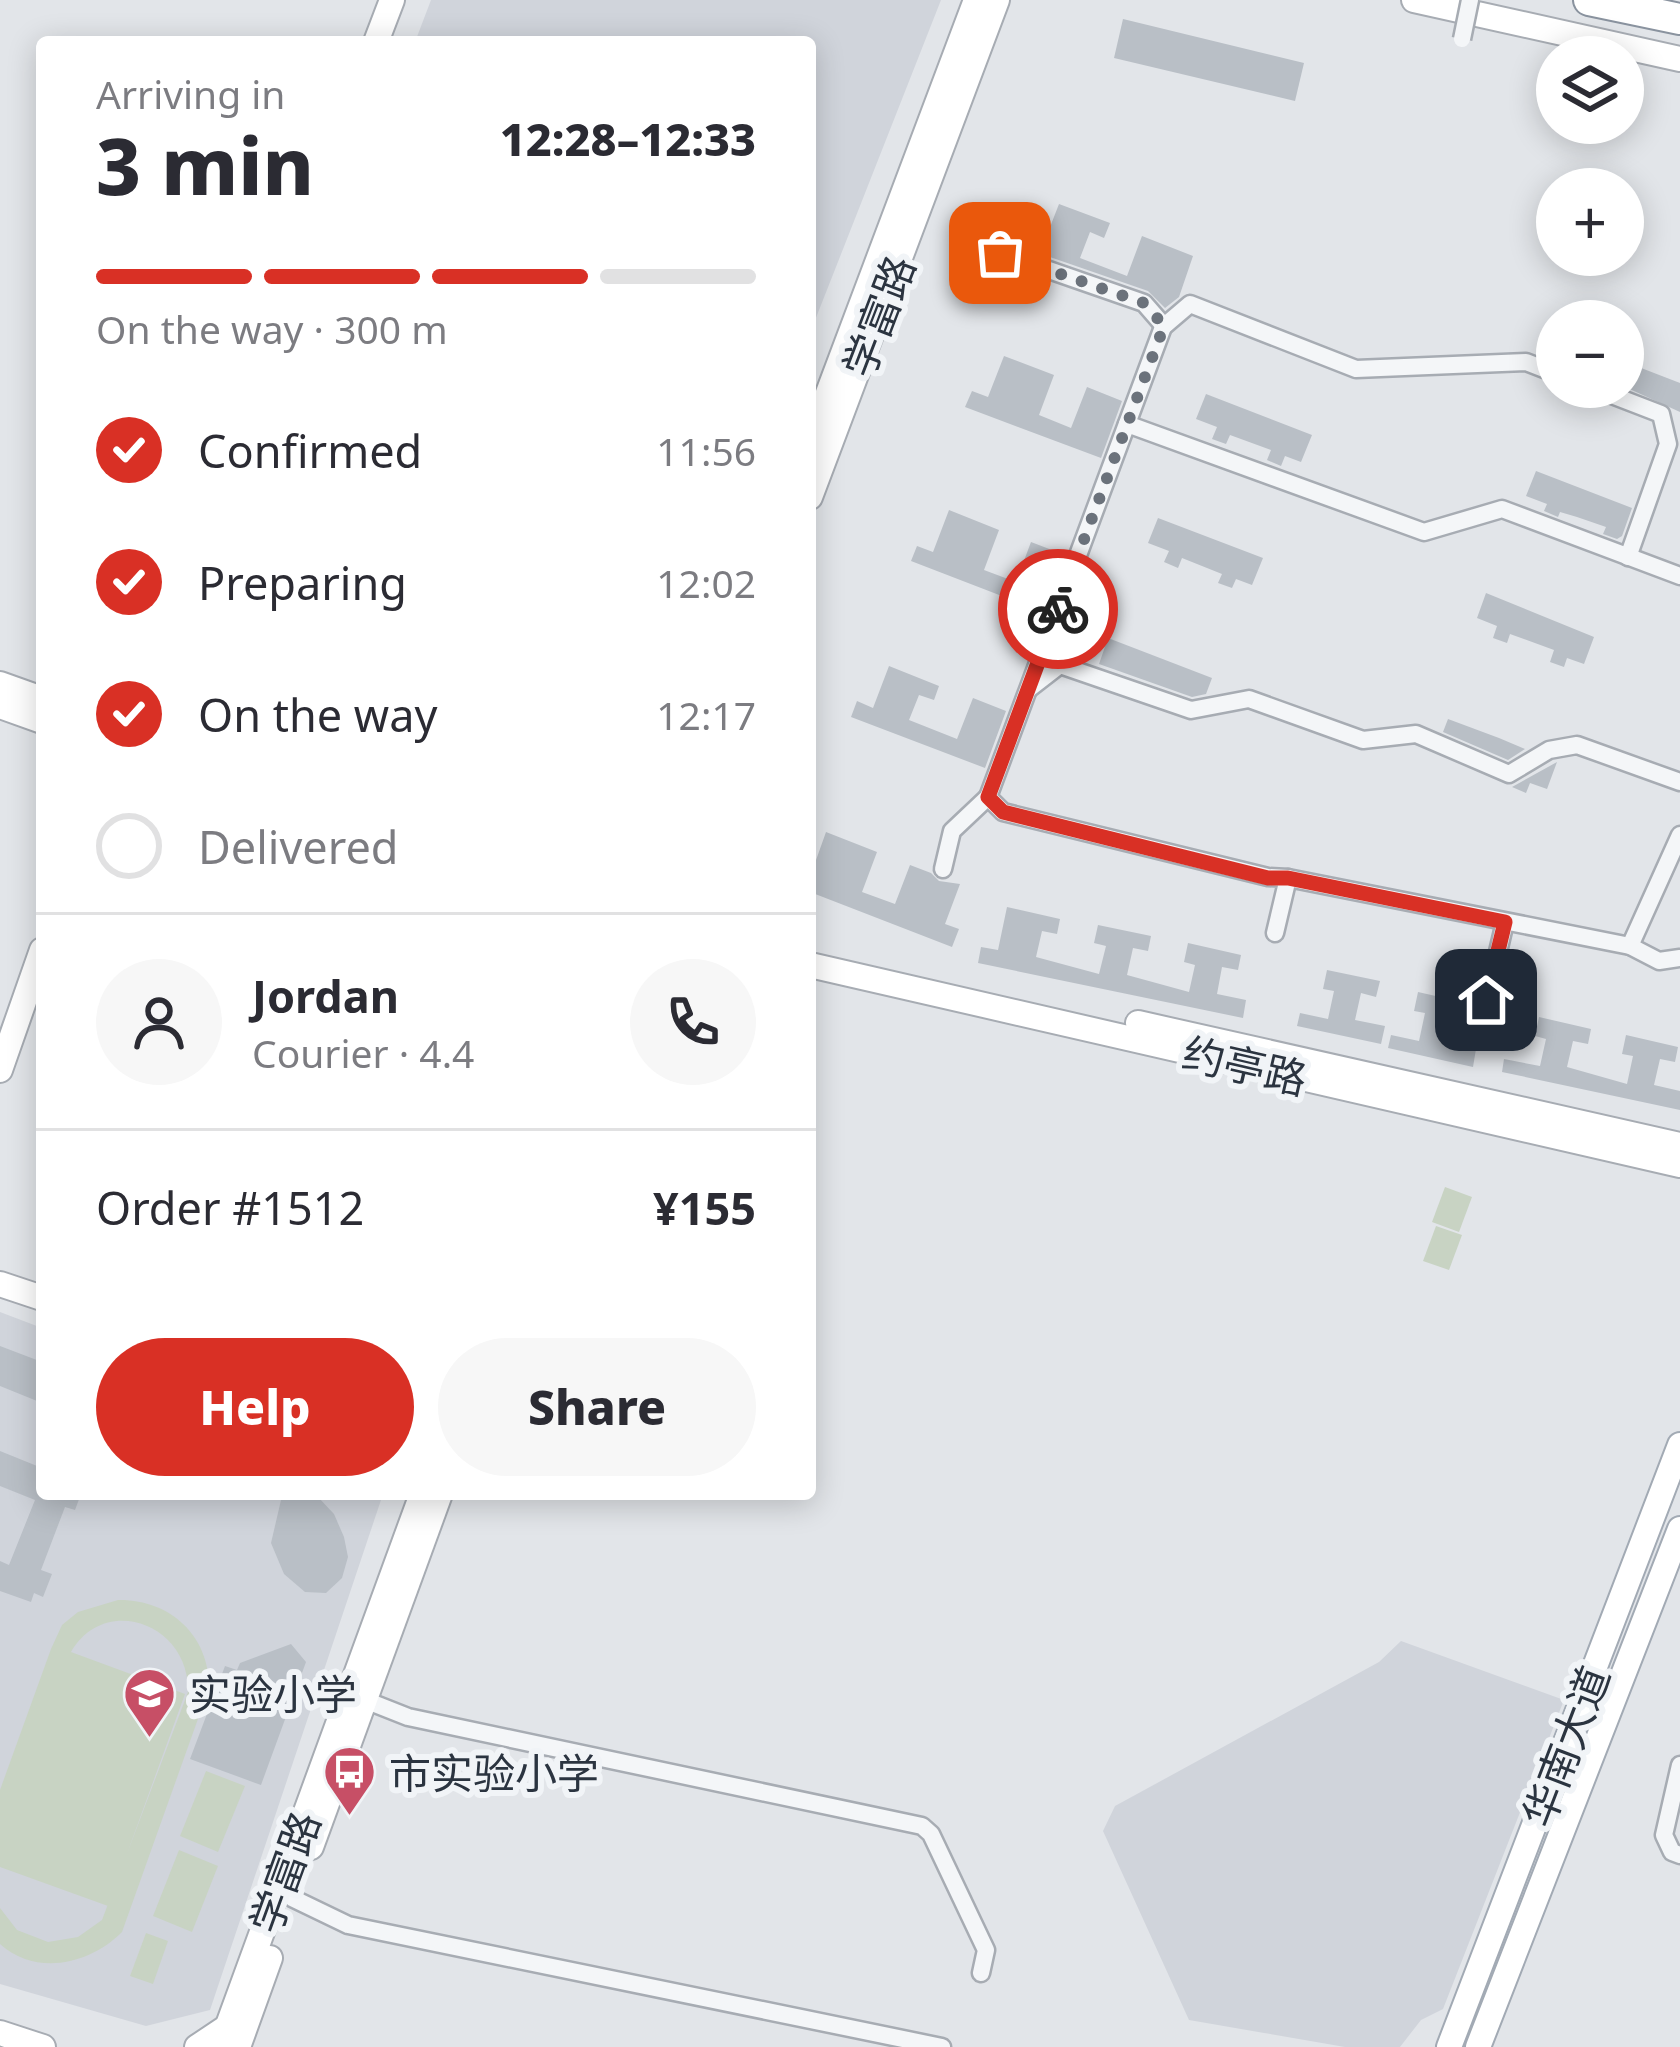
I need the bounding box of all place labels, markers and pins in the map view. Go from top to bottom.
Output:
pin [949,202,1051,304]
pin [1435,949,1537,1051]
school or university icon: 实验小学 [122,1665,178,1739]
place label: 实验小学 [189,1665,357,1722]
bus stop icon: 市实验小学 [322,1744,378,1818]
place label: 市实验小学 [389,1744,599,1801]

